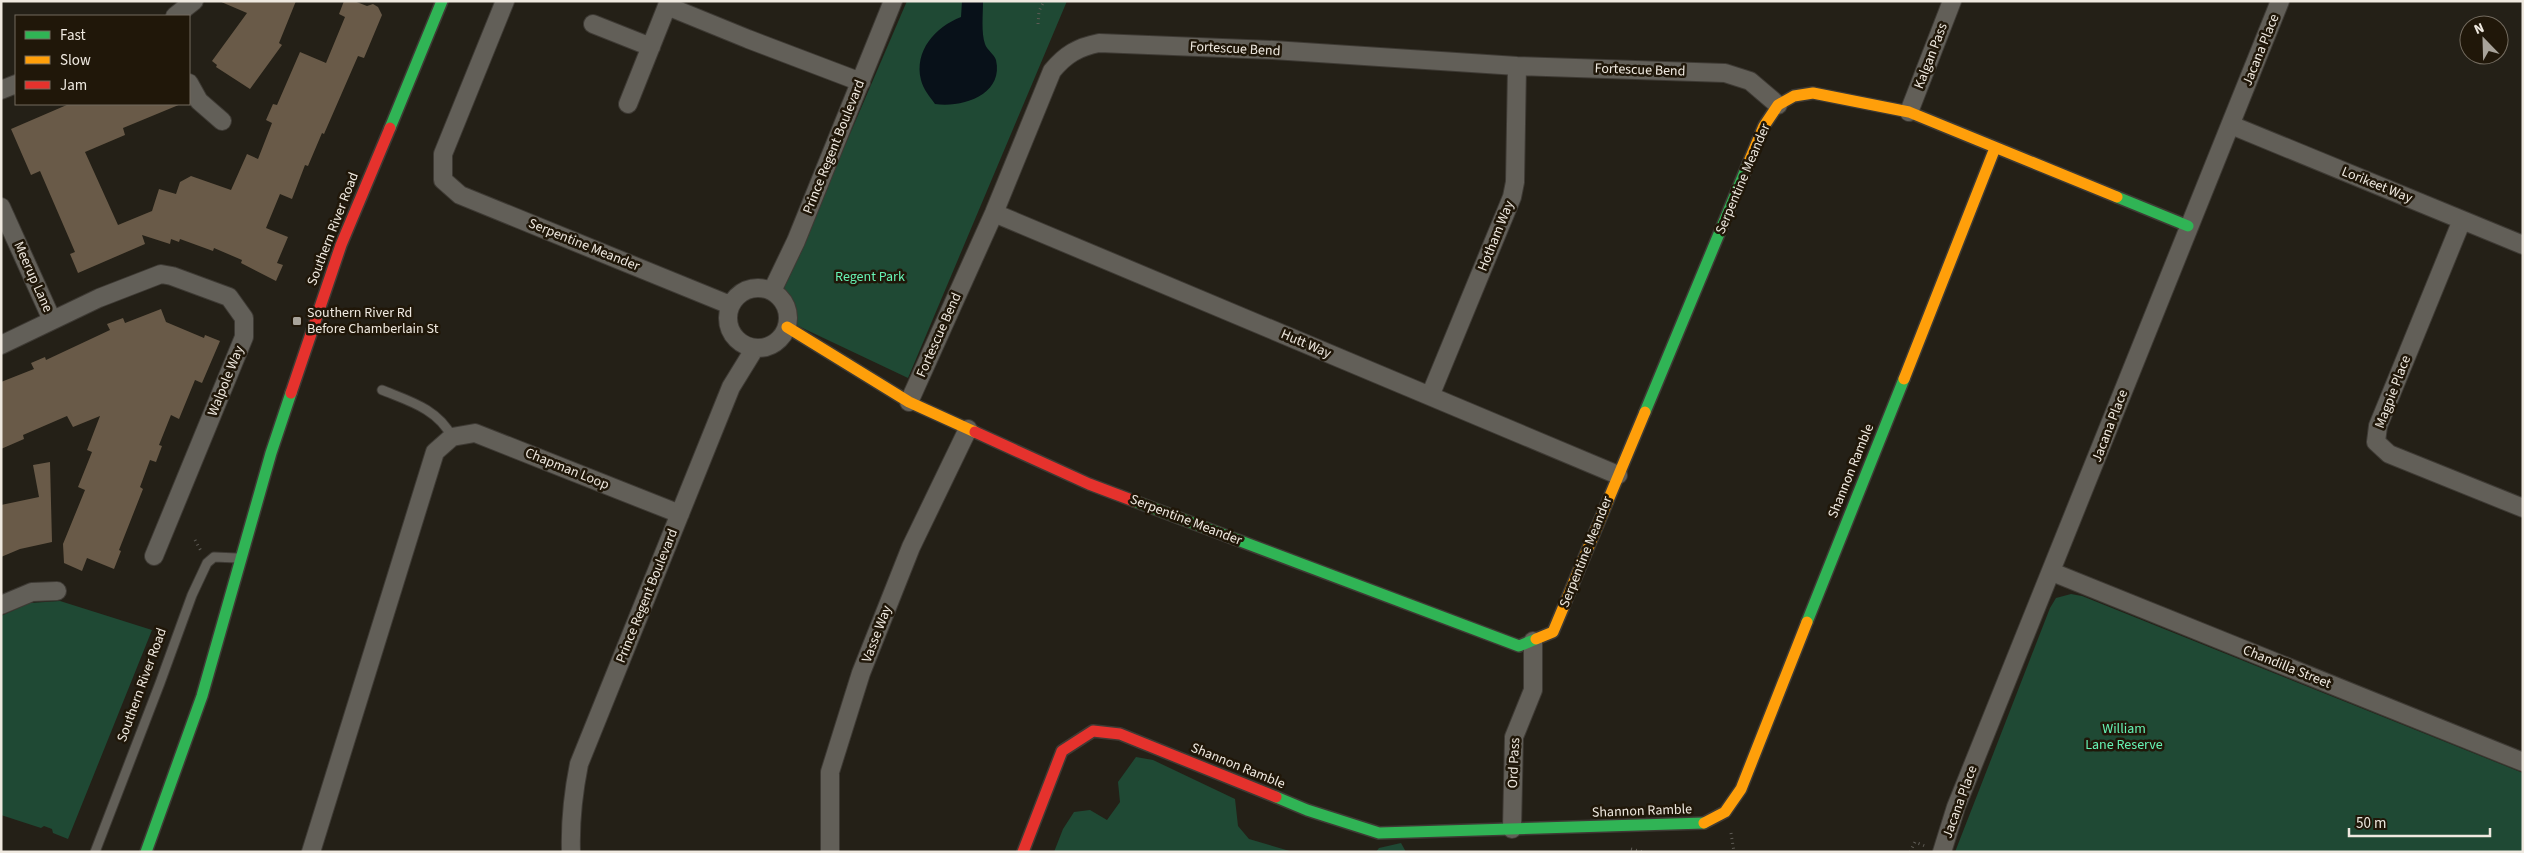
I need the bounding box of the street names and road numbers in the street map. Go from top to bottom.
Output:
street label: Jacana Place [2237,11,2285,89]
street label: Kalgan Pass [1909,20,1953,92]
street label: Fortescue Bend [1189,37,1281,61]
street label: Fortescue Bend [1594,58,1686,82]
street label: Prince Regent Boulevard [798,77,870,217]
street label: Serpentine Meander [1711,120,1775,237]
street label: Lorikeet Way [2339,162,2416,208]
street label: Southern River Road [302,169,364,289]
street label: Hotham Way [1473,197,1519,274]
street label: Serpentine Meander [525,214,643,277]
street label: Meerup Lane [8,238,58,316]
street label: Fortescue Bend [911,289,967,381]
street label: Hutt Way [1278,324,1335,364]
street label: Walpole Way [203,342,249,419]
street label: Magpie Place [2370,353,2416,431]
street label: Jacana Place [2087,387,2133,465]
street label: Shannon Ramble [1823,421,1879,521]
street label: Chapman Loop [522,443,612,495]
street label: Serpentine Meander [1127,489,1245,551]
street label: Serpentine Meander [1555,493,1618,611]
street label: Prince Regent Boulevard [611,526,683,666]
street label: Vasse Way [857,602,897,666]
street label: Southern River Road [112,625,172,745]
street label: Chandilla Street [2240,640,2334,694]
street label: Ord Pass [1503,737,1525,789]
street label: Shannon Ramble [1188,738,1288,794]
street label: Jacana Place [1938,763,1982,841]
street label: Shannon Ramble [1592,799,1693,823]

